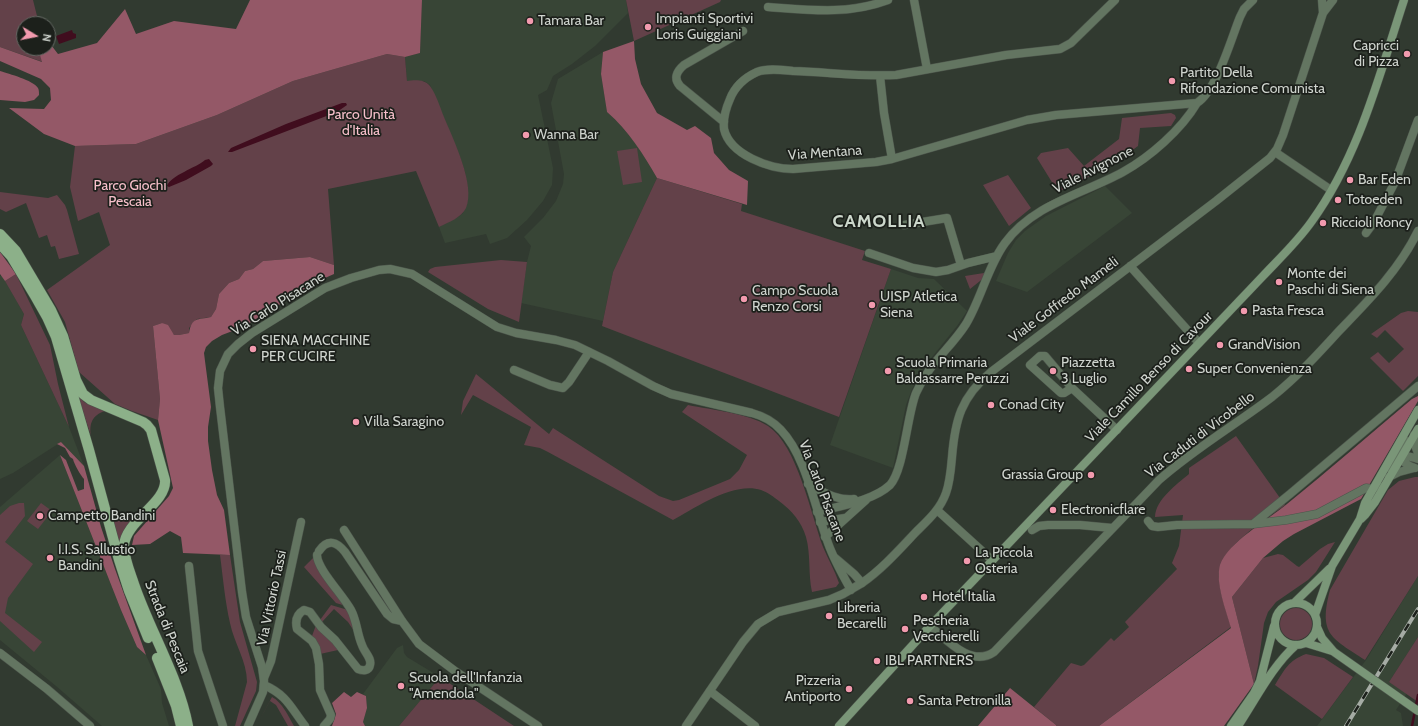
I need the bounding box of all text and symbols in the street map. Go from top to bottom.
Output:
place label: Impianti Sportivi Loris Guiggiani [656,11,753,44]
place label: Tamara Bar [538,13,604,29]
north arrow [16,16,56,56]
marker: Tamara Bar [525,16,535,26]
marker: Impianti Sportivi Loris Guiggiani [643,22,653,32]
text: N [39,33,54,43]
place label: Capricci di Pizza [1353,38,1399,70]
marker: Capricci di Pizza [1402,49,1412,59]
place label: Partito Della Rifondazione Comunista [1180,65,1325,98]
marker: Partito Della Rifondazione Comunista [1167,76,1177,86]
park label: Parco Unità d'Italia [327,107,395,140]
place label: Wanna Bar [534,127,598,143]
marker: Wanna Bar [521,130,531,140]
street label: Via Mentana [787,142,863,164]
street label: Viale Avignone [1050,143,1136,197]
place label: Bar Eden [1358,172,1411,188]
marker: Bar Eden [1345,175,1355,185]
park label: Parco Giochi Pescaia [94,178,166,210]
place label: Totoeden [1346,192,1402,208]
marker: Totoeden [1333,195,1343,205]
district label: CAMOLLIA [832,211,926,233]
place label: Riccioli Roncy [1331,215,1412,231]
marker: Riccioli Roncy [1318,218,1328,228]
street label: Viale Goffredo Mameli [1006,253,1122,347]
place label: Monte dei Paschi di Siena [1287,266,1374,298]
street label: Via Carlo Pisacane [228,268,328,340]
marker: Monte dei Paschi di Siena [1274,277,1284,287]
place label: Campo Scuola Renzo Corsi [752,283,838,316]
place label: UISP Atletica Siena [880,289,957,322]
marker: Campo Scuola Renzo Corsi [739,294,749,304]
marker: UISP Atletica Siena [867,300,877,310]
place label: Pasta Fresca [1252,303,1324,319]
marker: Pasta Fresca [1239,306,1249,316]
street label: Viale Camillo Benso di Cavour [1082,308,1216,446]
place label: SIENA MACCHINE PER CUCIRE [261,333,370,366]
place label: GrandVision [1228,337,1300,353]
marker: GrandVision [1215,340,1225,350]
marker: SIENA MACCHINE PER CUCIRE [248,344,258,354]
place label: Scuola Primaria Baldassarre Peruzzi [896,355,1009,388]
place label: Piazzetta 3 Luglio [1061,355,1115,388]
place label: Super Convenienza [1197,361,1312,377]
marker: Super Convenienza [1184,364,1194,374]
marker: Scuola Primaria Baldassarre Peruzzi [883,366,893,376]
marker: Piazzetta 3 Luglio [1048,366,1058,376]
street label: Via Caduti di Vicobello [1142,388,1258,482]
place label: Conad City [999,397,1064,413]
marker: Conad City [986,400,996,410]
place label: Villa Saragino [364,414,444,430]
marker: Villa Saragino [351,417,361,427]
street label: Via Carlo Pisacane [795,438,849,544]
place label: Grassia Group [1002,467,1083,483]
marker: Grassia Group [1086,470,1096,480]
place label: Electronicflare [1061,502,1145,518]
marker: Electronicflare [1048,505,1058,515]
place label: Campetto Bandini [48,508,155,524]
marker: Campetto Bandini [35,511,45,521]
place label: I.I.S. Sallustio Bandini [58,542,135,574]
place label: La Piccola Osteria [975,545,1033,578]
street label: Via Vittorio Tassi [254,549,290,647]
marker: I.I.S. Sallustio Bandini [45,553,55,563]
marker: La Piccola Osteria [962,556,972,566]
street label: Strada di Pescaia [141,578,193,676]
place label: Hotel Italia [932,589,995,605]
marker: Hotel Italia [919,592,929,602]
place label: Libreria Becarelli [837,600,887,632]
marker: Libreria Becarelli [824,611,834,621]
place label: Pescheria Vecchierelli [913,613,979,646]
marker: Pescheria Vecchierelli [900,624,910,634]
place label: IBL PARTNERS [885,653,973,669]
marker: IBL PARTNERS [872,656,882,666]
place label: Scuola dell'Infanzia "Amendola" [409,670,522,702]
place label: Pizzeria Antiporto [785,673,841,706]
marker: Scuola dell'Infanzia "Amendola" [396,681,406,691]
marker: Pizzeria Antiporto [844,684,854,694]
place label: Santa Petronilla [918,693,1011,709]
marker: Santa Petronilla [905,696,915,706]

